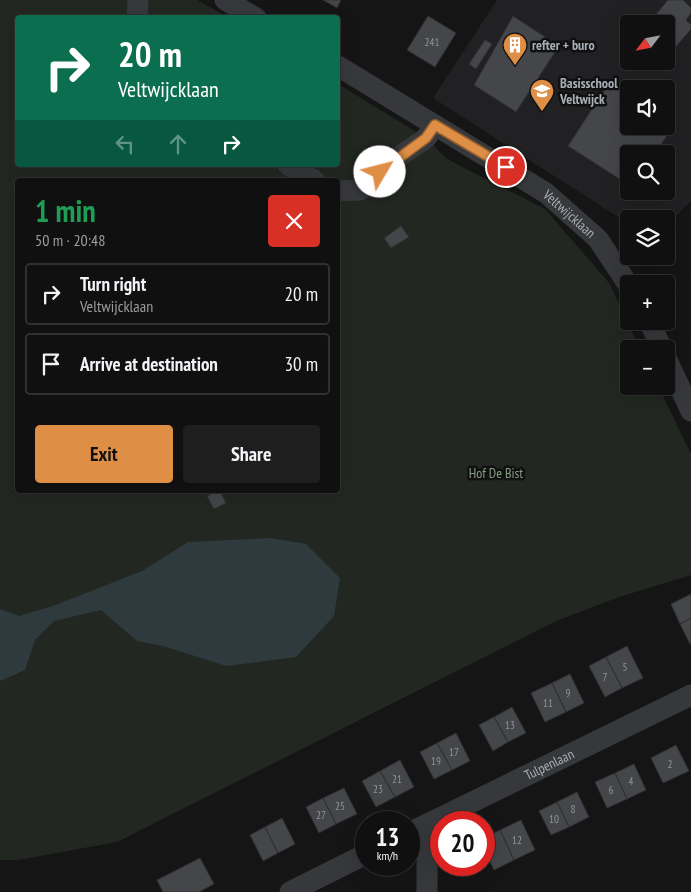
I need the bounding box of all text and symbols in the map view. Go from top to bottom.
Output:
north arrow [620,15,675,70]
map controls [620,15,675,395]
text: 20 m [118,31,182,77]
building icon: refter + buro [502,32,528,66]
icon: right [35,35,100,100]
house number: 241 [425,35,439,49]
place label: refter + buro [532,36,595,54]
place label: Basisschool Veltwijck [559,74,618,108]
text: Veltwijcklaan [118,75,219,103]
school or university icon: Basisschool Veltwijck [529,78,555,112]
button: sound [620,80,675,135]
icon: left [111,130,139,158]
icon: ahead [164,130,192,158]
icon: right [217,130,245,158]
position arrow [353,145,405,197]
button: search [620,145,675,200]
pin [485,146,527,188]
icon: arrive [492,153,520,181]
street label: Veltwijcklaan [539,185,599,242]
text: 1 min [35,191,96,230]
button: close [268,195,320,247]
button: layers [620,210,675,265]
text: 50 m · 20:48 [35,230,106,250]
text: Turn right [80,272,146,296]
button: + [620,275,675,330]
icon: right [37,280,65,308]
text: 20 m [285,282,318,306]
text: Veltwijcklaan [80,296,153,316]
button: − [620,340,675,395]
icon: arrive [37,350,65,378]
text: Arrive at destination [80,352,218,376]
text: 30 m [285,352,318,376]
button: Exit [35,425,173,483]
button: Share [183,425,320,483]
park label: Hof De Bist [469,464,523,482]
house number: 5 [623,660,628,674]
house number: 7 [603,670,608,684]
house number: 9 [566,686,571,700]
house number: 11 [543,696,553,710]
house number: 13 [505,718,515,732]
house number: 17 [449,745,459,759]
street label: Tulpenlaan [521,745,577,784]
house number: 19 [431,754,441,768]
house number: 2 [668,757,673,771]
house number: 21 [392,772,402,786]
house number: 4 [629,774,634,788]
house number: 23 [373,782,383,796]
house number: 6 [609,783,614,797]
house number: 25 [335,799,345,813]
house number: 8 [571,802,576,816]
house number: 27 [316,808,326,822]
speed limit sign: 20 [430,811,495,876]
house number: 10 [549,812,559,826]
text: 13 [376,821,399,853]
house number: 12 [512,833,522,847]
text: km/h [377,848,398,863]

